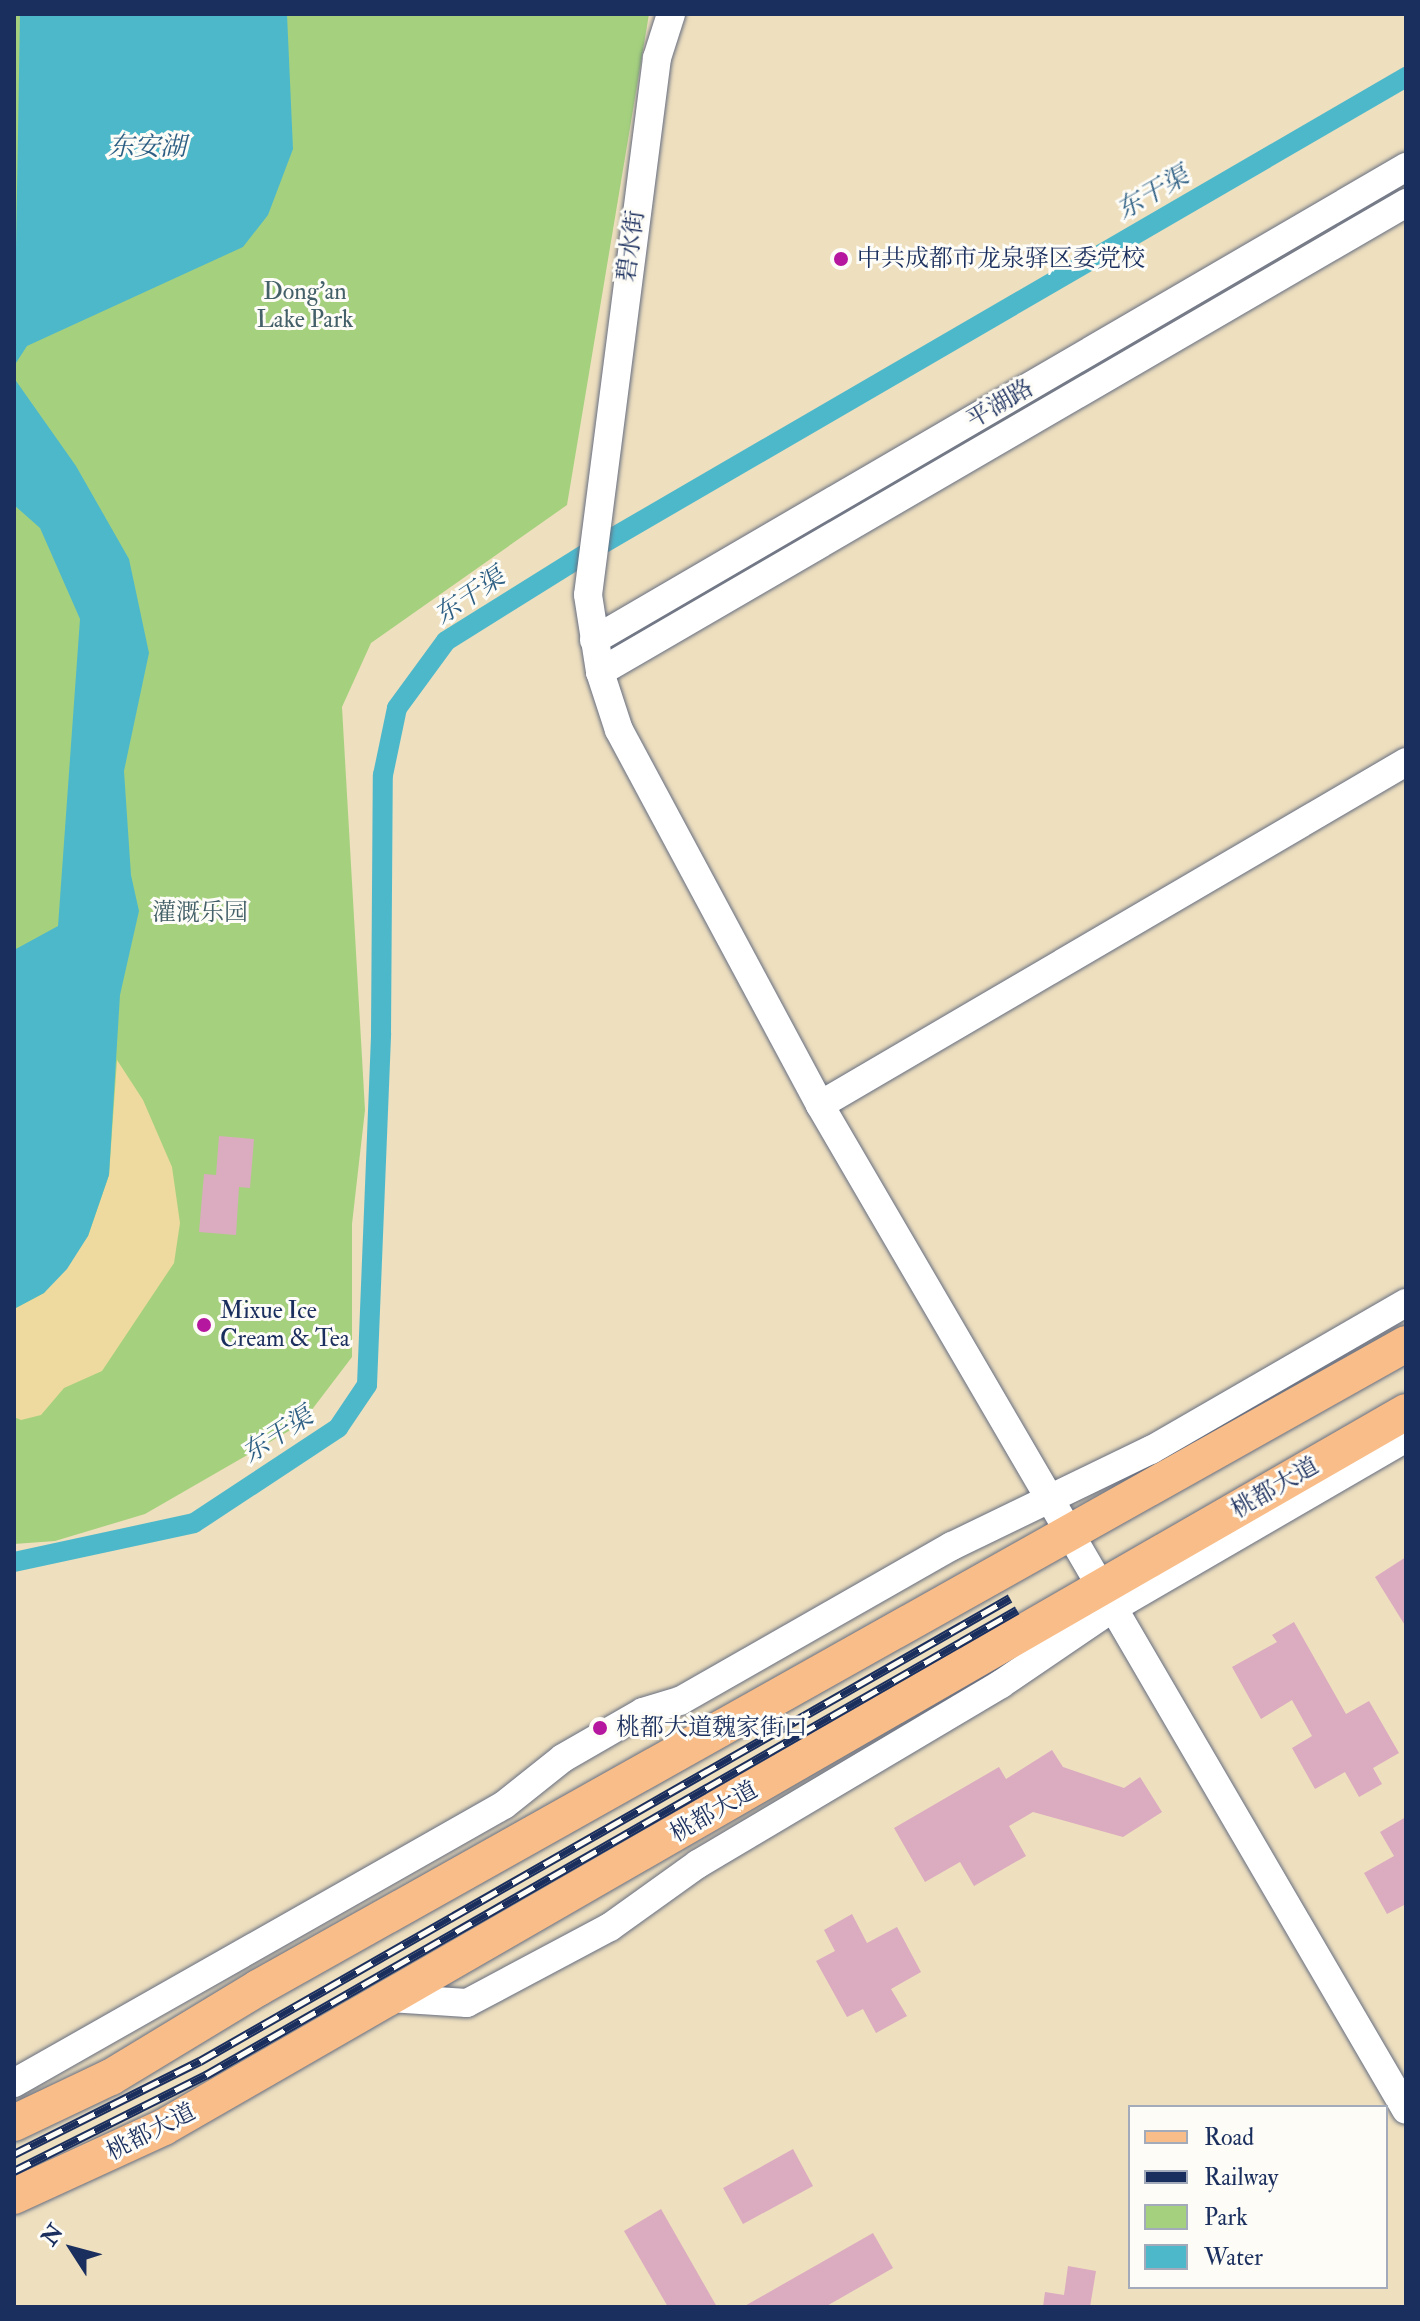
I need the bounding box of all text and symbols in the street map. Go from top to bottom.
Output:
water label: 东安湖 [108,132,186,164]
water label: 东干渠 [1111,161,1195,227]
street label: 碧水街 [612,208,650,284]
place label: 中共成都市龙泉驿区委党校 [857,245,1145,273]
marker: 中共成都市龙泉驿区委党校 [832,250,850,268]
park label: Dong'an Lake Park [256,278,354,334]
street label: 平湖路 [962,374,1038,434]
water label: 东干渠 [429,562,511,632]
park label: 灌溉乐园 [152,899,248,927]
place label: Mixue Ice Cream & Tea [220,1297,350,1353]
marker: Mixue Ice Cream & Tea [195,1316,213,1334]
water label: 东干渠 [237,1402,319,1470]
street label: 桃都大道 [1226,1452,1324,1524]
place label: 桃都大道魏家街口 [616,1714,808,1742]
marker: 桃都大道魏家街口 [591,1719,609,1737]
street label: 桃都大道 [665,1776,763,1848]
street label: 桃都大道 [102,2097,200,2167]
legend [1128,2105,1388,2289]
text: Road [1204,2122,1254,2153]
text: Railway [1204,2162,1278,2193]
text: Park [1204,2202,1248,2233]
north arrow [32,2209,112,2289]
text: N [35,2219,70,2251]
text: Water [1204,2242,1263,2273]

